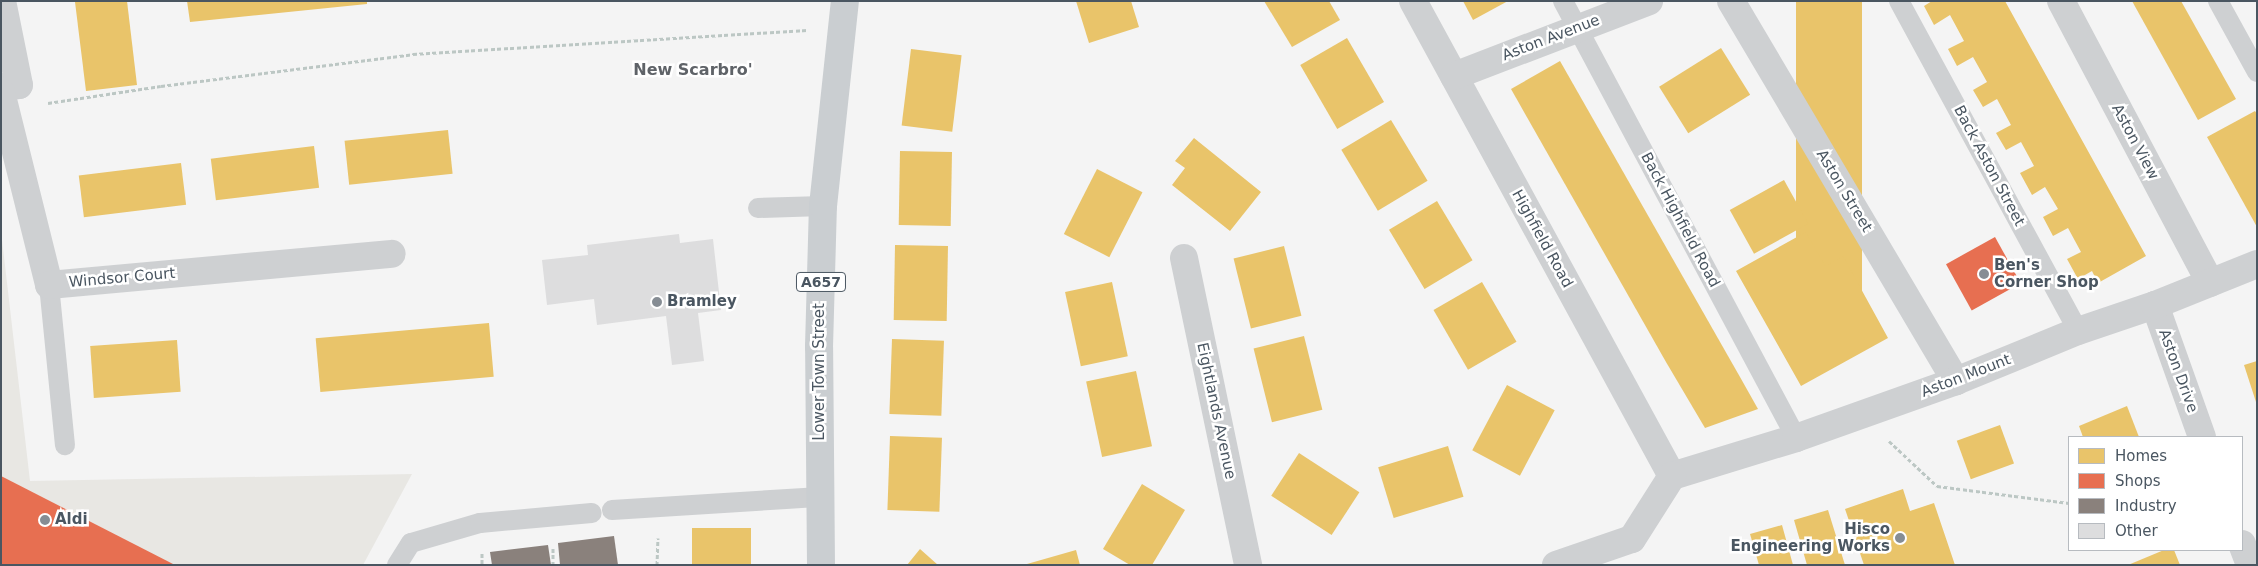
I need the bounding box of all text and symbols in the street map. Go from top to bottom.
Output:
street label: Aston Avenue [1500,11,1602,65]
district label: New Scarbro' [633,60,753,80]
street label: Aston View [2108,101,2162,183]
street label: Back Aston Street [1950,103,2028,229]
street label: Aston Street [1812,147,1876,235]
street label: Back Highfield Road [1637,149,1723,291]
street label: Highfield Road [1508,187,1576,291]
place label: Ben's Corner Shop [1994,256,2099,291]
street label: Windsor Court [68,264,176,292]
marker: Ben's Corner Shop [1978,268,1990,280]
road number: A657 [795,270,847,294]
place label: Bramley [667,293,737,311]
marker: Bramley [651,296,663,308]
street label: Lower Town Street [811,303,829,441]
street label: Aston Drive [2155,327,2201,415]
street label: Eightlands Avenue [1193,341,1239,481]
street label: Aston Mount [1919,351,2013,401]
legend [2068,436,2243,551]
text: Homes [2115,447,2167,465]
text: Shops [2115,472,2161,490]
text: Industry [2115,497,2177,515]
place label: Aldi [55,511,88,529]
marker: Aldi [39,514,51,526]
place label: Hisco Engineering Works [1730,520,1890,555]
text: Other [2115,522,2158,540]
marker: Hisco Engineering Works [1894,532,1906,544]

